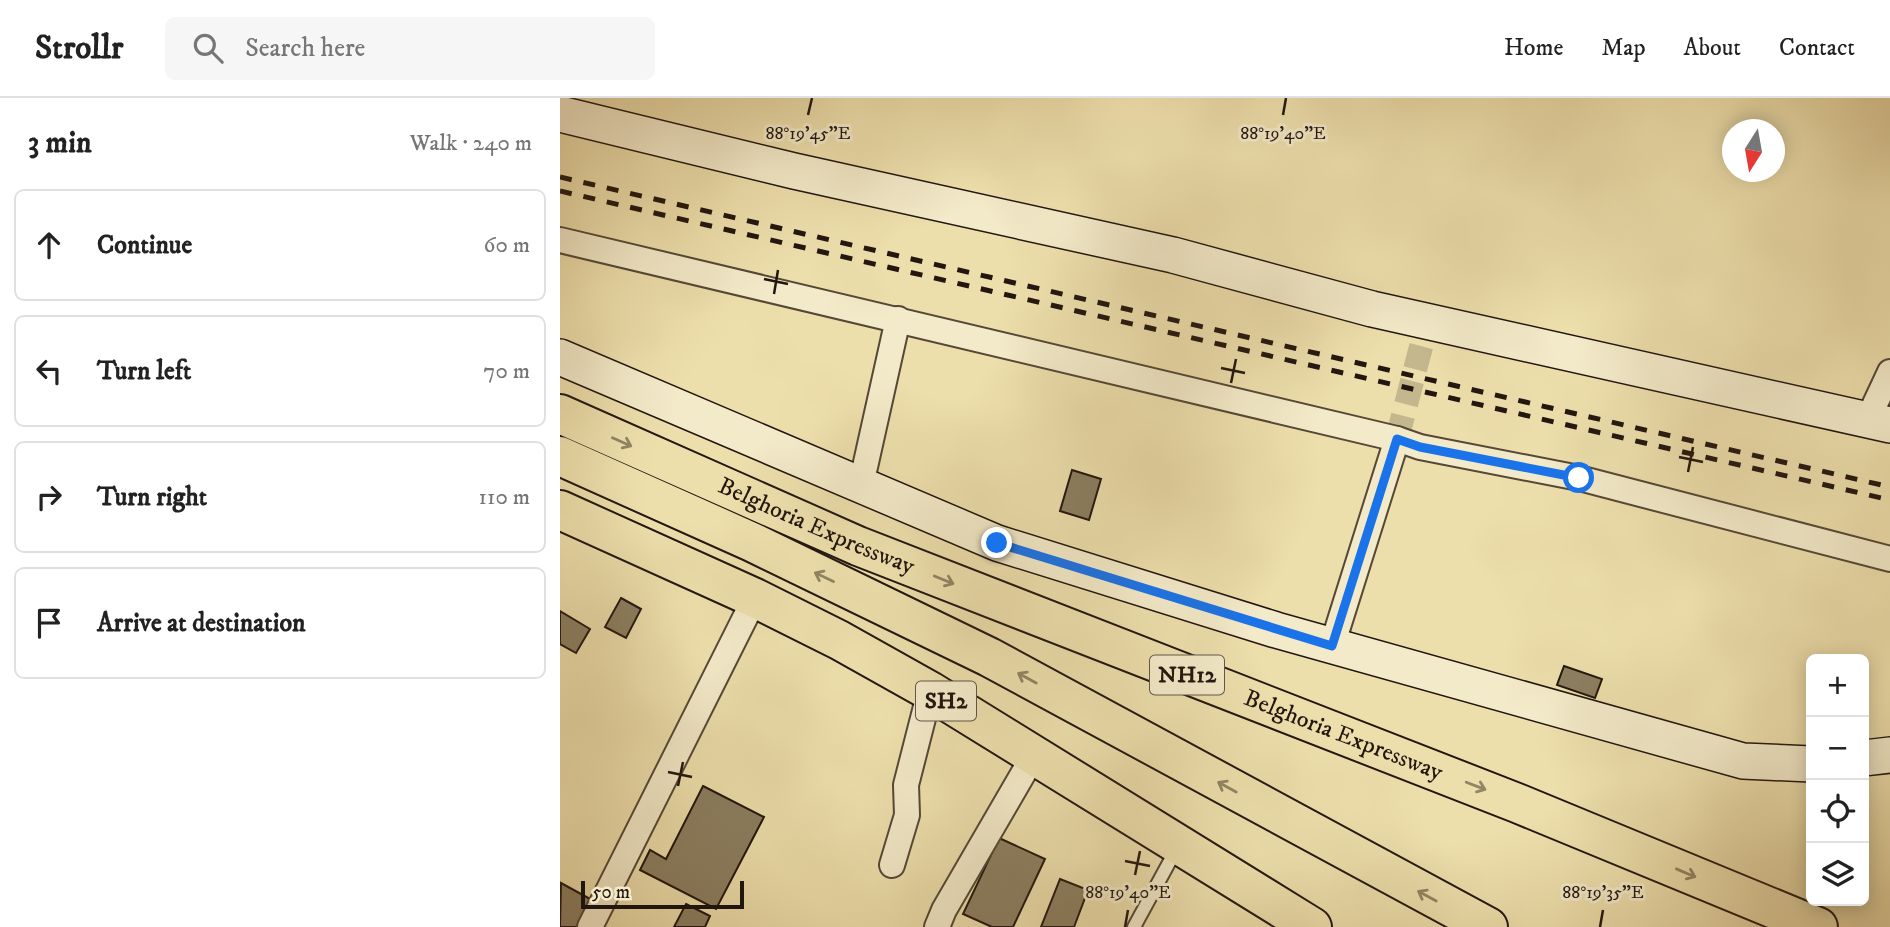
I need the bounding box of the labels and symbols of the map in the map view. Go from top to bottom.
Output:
north arrow [1722,119,1785,182]
text: 88°19'45"E [766,123,851,145]
text: 88°19'40"E [1240,123,1326,145]
one-way arrow [611,436,633,449]
route start [1563,462,1594,493]
street label: Belghoria Expressway [713,471,920,582]
route end [981,527,1012,558]
one-way arrow [814,569,835,583]
one-way arrow [932,575,954,588]
road number: NH12 [1150,656,1224,694]
one-way arrow [1018,671,1038,685]
road number: SH2 [916,681,976,720]
street label: Belghoria Expressway [1240,683,1448,788]
one-way arrow [1217,780,1238,793]
one-way arrow [1464,781,1486,794]
one-way arrow [1675,867,1697,880]
scale bar [581,878,744,910]
text: 88°19'40"E [1085,882,1171,904]
text: 88°19'35"E [1562,882,1644,904]
one-way arrow [1417,889,1438,902]

